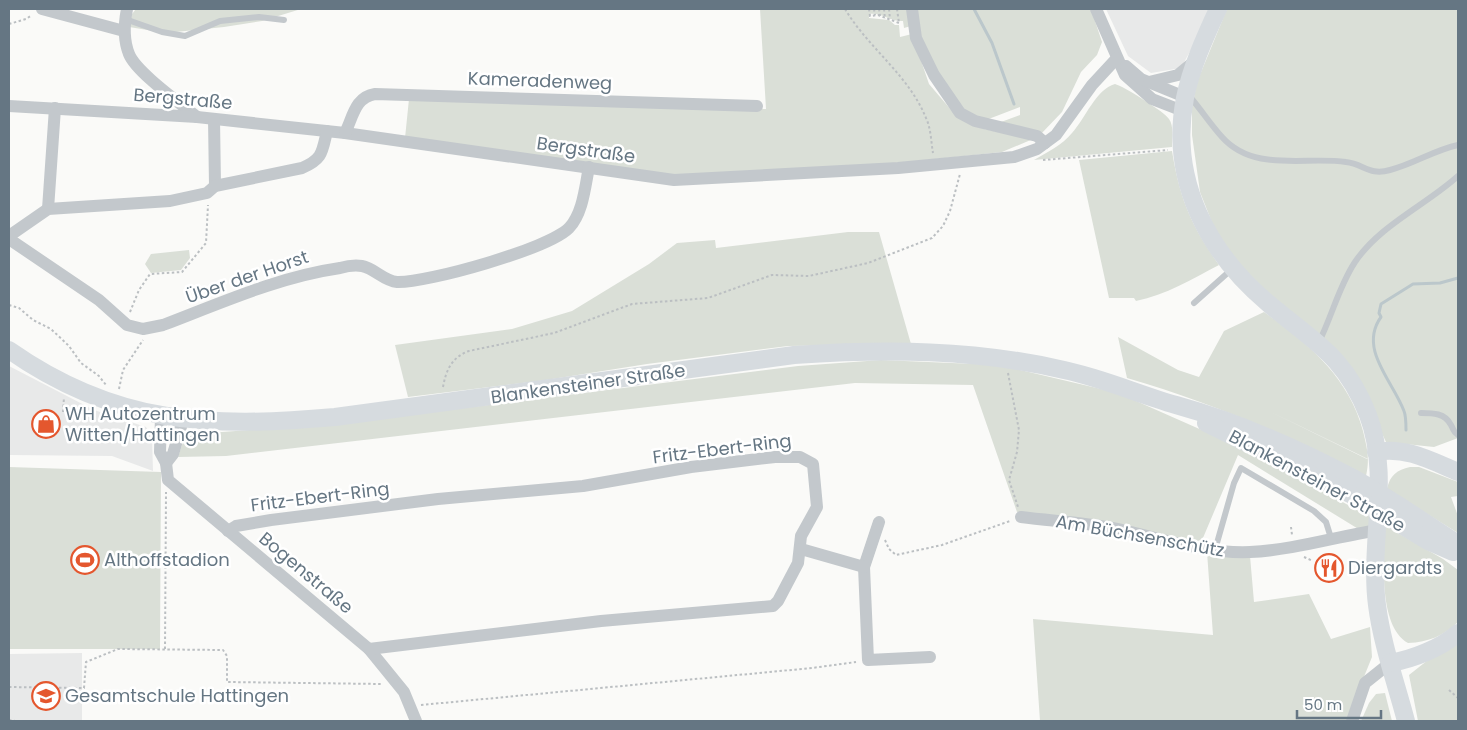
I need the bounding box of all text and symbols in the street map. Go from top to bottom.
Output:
street label: Kameradenweg [467,65,613,96]
street label: Bergstraße [132,82,234,115]
street label: Bergstraße [535,130,637,169]
street label: Über der Horst [182,244,312,309]
street label: Blankensteiner Straße [489,357,687,410]
place label: WH Autozentrum Witten/Hattingen [65,401,220,447]
shop icon: WH Autozentrum Witten/Hattingen [31,409,61,439]
street label: Blankensteiner Straße [1225,423,1410,538]
street label: Fritz-Ebert-Ring [651,428,793,469]
street label: Fritz-Ebert-Ring [249,476,391,517]
street label: Am Büchsenschütz [1054,508,1226,563]
street label: Bogenstraße [254,526,359,619]
sports icon: Althoffstadion [70,545,100,575]
place label: Althoffstadion [104,547,230,572]
restaurant icon: Diergardts [1314,553,1344,583]
place label: Diergardts [1348,555,1442,580]
school or university icon: Gesamtschule Hattingen [31,681,61,711]
place label: Gesamtschule Hattingen [65,683,289,708]
scale bar [1297,688,1381,720]
text: 50 m [1304,694,1342,715]

